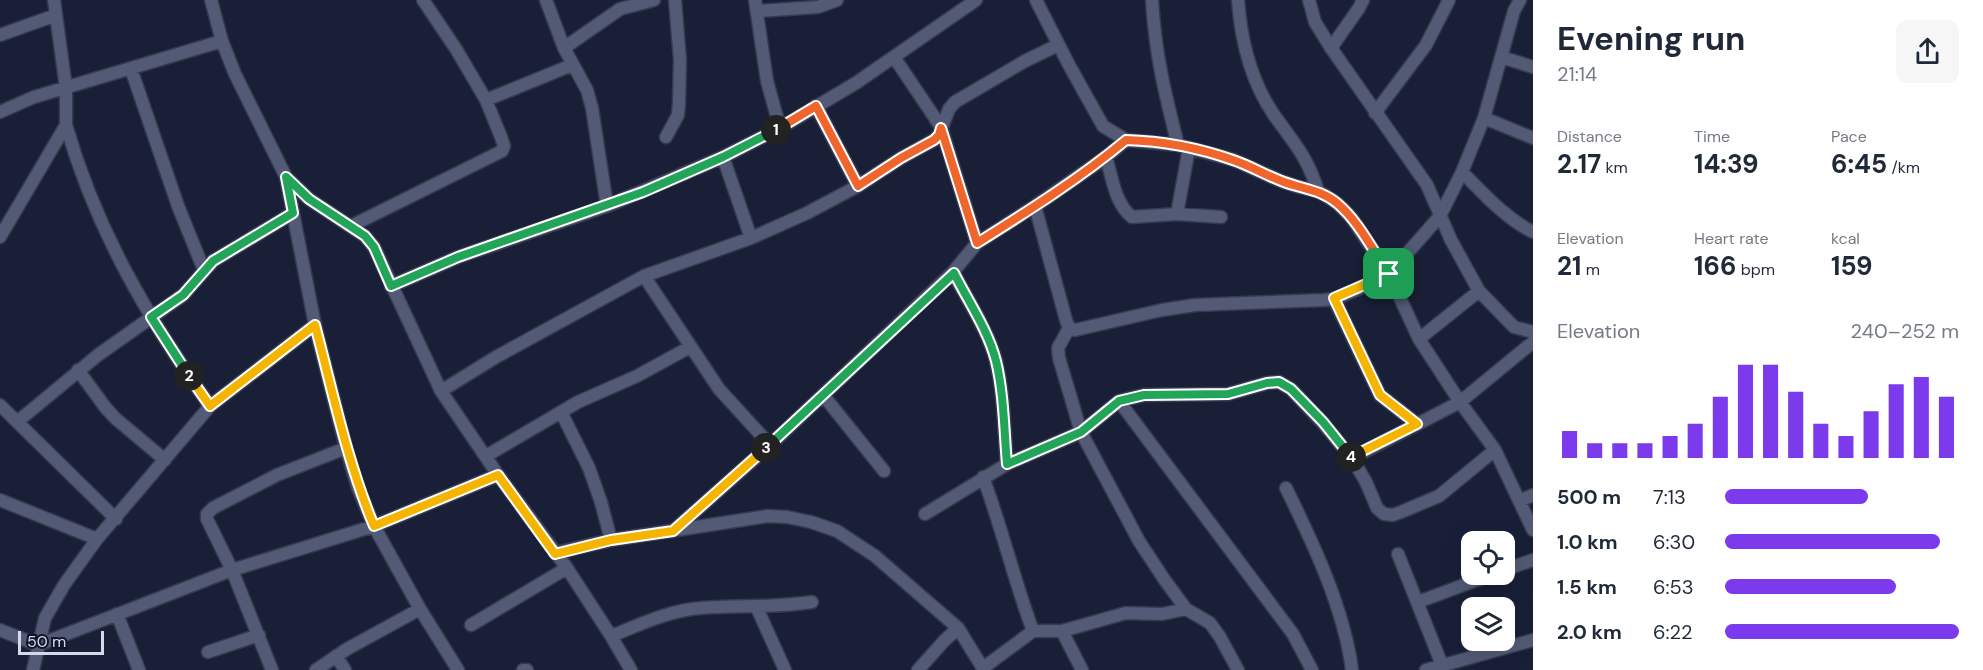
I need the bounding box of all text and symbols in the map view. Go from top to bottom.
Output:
text: Evening run [1557,17,1745,60]
button: share [1896,20,1959,83]
text: 21:14 [1557,61,1597,87]
pin: 1 [761,115,791,145]
text: 1 [773,119,779,140]
text: Distance [1557,126,1622,147]
text: Time [1694,126,1730,147]
text: Pace [1831,126,1867,147]
text: 2.17 [1557,147,1601,181]
text: 14:39 [1694,147,1759,181]
text: 6:45 [1831,147,1887,181]
text: km [1601,157,1628,178]
text: /km [1887,157,1920,178]
text: Elevation [1557,228,1624,249]
text: Heart rate [1694,228,1769,249]
text: kcal [1831,228,1860,249]
pin [1363,248,1414,299]
text: 21 [1557,249,1581,283]
text: 166 [1694,249,1736,283]
text: 159 [1831,249,1873,283]
icon: arrive [1372,257,1405,290]
text: m [1581,259,1600,280]
text: bpm [1736,259,1775,280]
text: Elevation [1557,318,1640,344]
text: 240–252 m [1851,318,1959,344]
pin: 2 [174,361,204,391]
text: 2 [184,365,194,386]
pin: 3 [751,433,781,463]
text: 3 [761,437,771,458]
pin: 4 [1336,442,1366,472]
text: 4 [1346,446,1356,467]
text: 500 m [1557,484,1621,510]
text: 7:13 [1653,484,1686,510]
text: 1.0 km [1557,529,1618,555]
text: 6:30 [1653,529,1695,555]
map controls [1461,531,1515,651]
button: locate [1461,531,1515,585]
text: 1.5 km [1557,574,1617,600]
text: 6:53 [1653,574,1694,600]
button: layers [1461,597,1515,651]
text: 2.0 km [1557,619,1622,645]
text: 6:22 [1653,619,1693,645]
scale bar [18,628,104,656]
text: 50 m [27,631,66,652]

